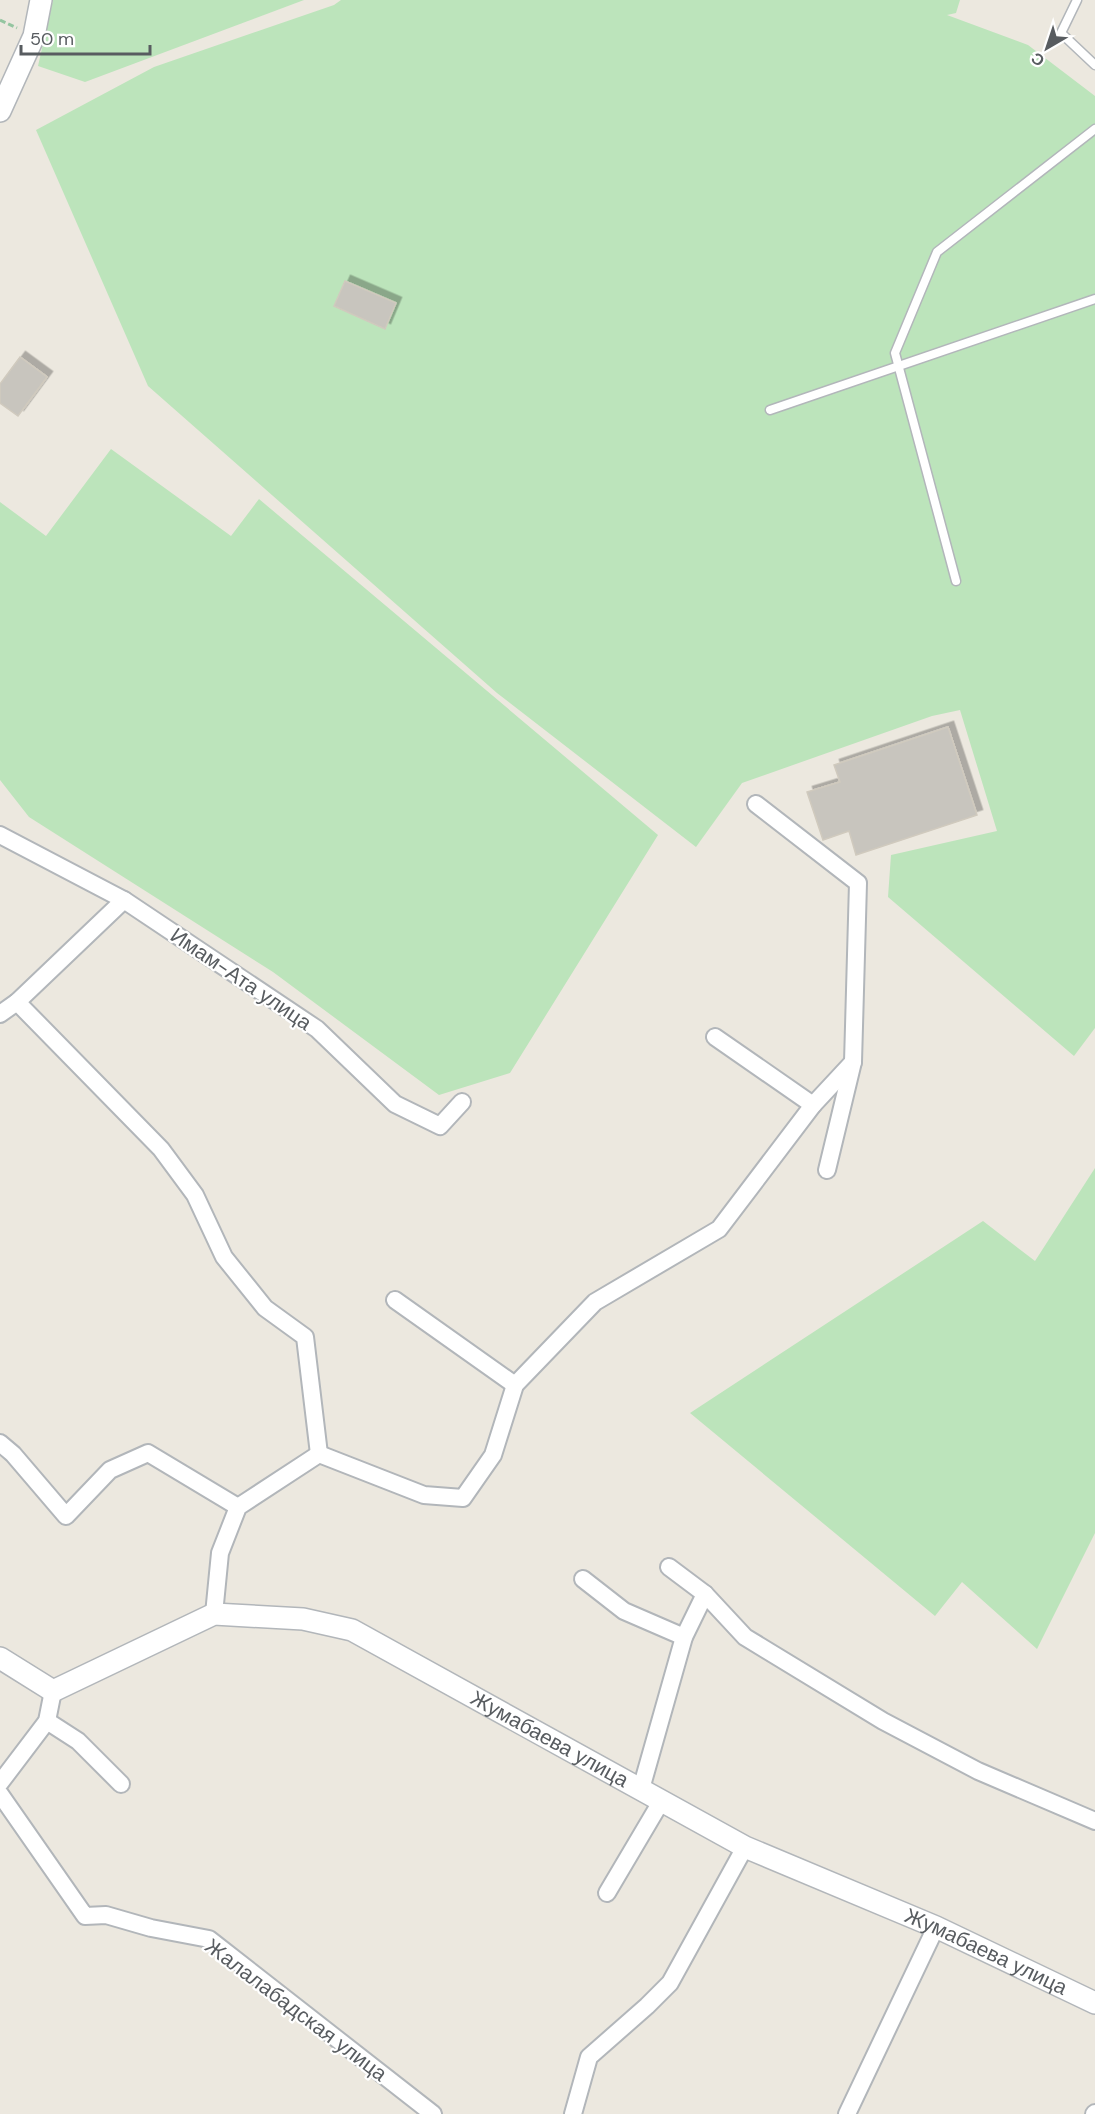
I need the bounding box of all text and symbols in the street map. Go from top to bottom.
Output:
scale bar [21,18,150,56]
north arrow [1017,18,1077,78]
text: 50 m [30,27,74,51]
text: С [1026,47,1049,71]
street label: Имам-Ата улица [165,921,317,1037]
street label: Жумабаева улица [466,1684,634,1794]
street label: Жумабаева улица [901,1902,1072,2002]
street label: Жалалабадская улица [199,1932,393,2088]

